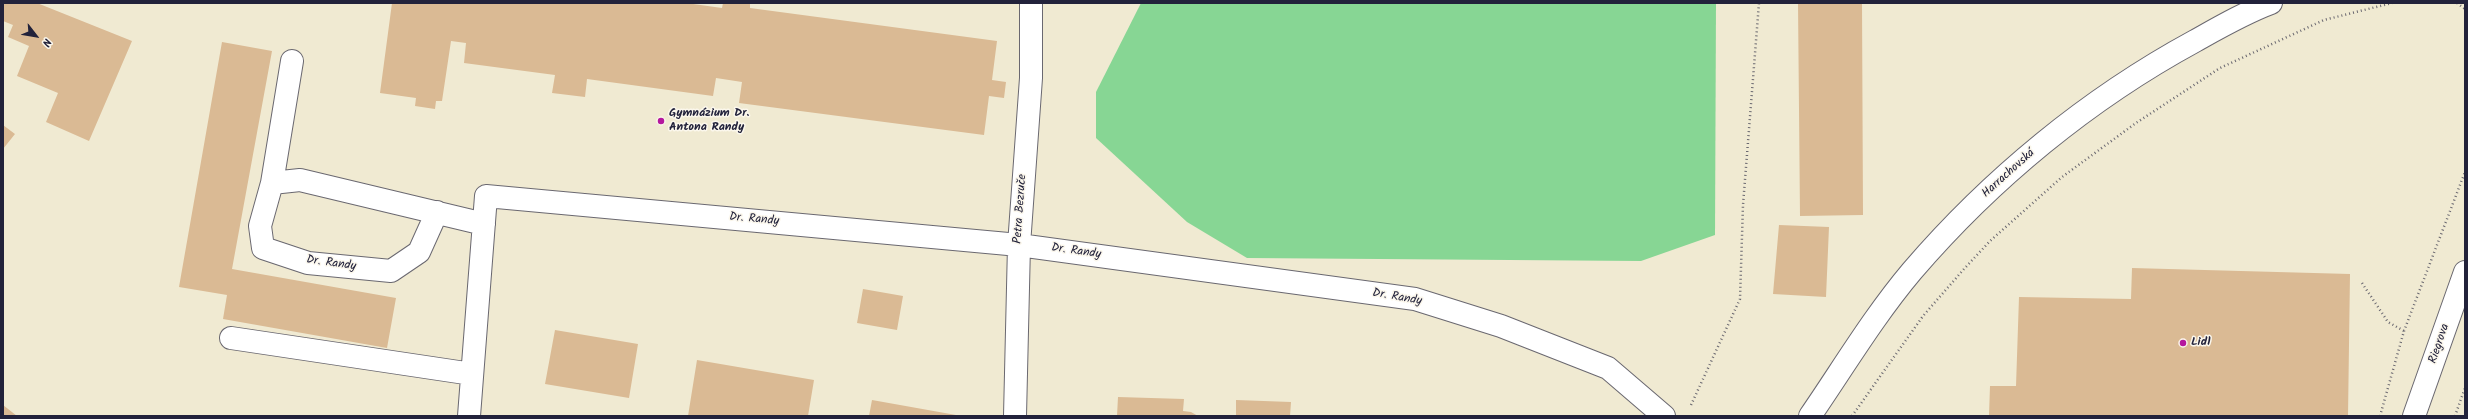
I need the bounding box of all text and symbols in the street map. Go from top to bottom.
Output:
north arrow [16,16,56,56]
text: N [37,35,56,50]
place label: Gymnázium Dr. Antona Randy [669,107,749,135]
marker: Gymnázium Dr. Antona Randy [656,116,666,126]
street label: Harrachovská [1980,147,2038,201]
street label: Petra Bezruče [1011,174,1031,244]
street label: Dr. Randy [728,211,780,229]
street label: Dr. Randy [1050,241,1102,263]
street label: Dr. Randy [305,253,357,275]
street label: Dr. Randy [1371,287,1423,309]
street label: Riegrova [2427,322,2453,366]
place label: Lidl [2191,336,2210,350]
marker: Lidl [2178,338,2188,348]

